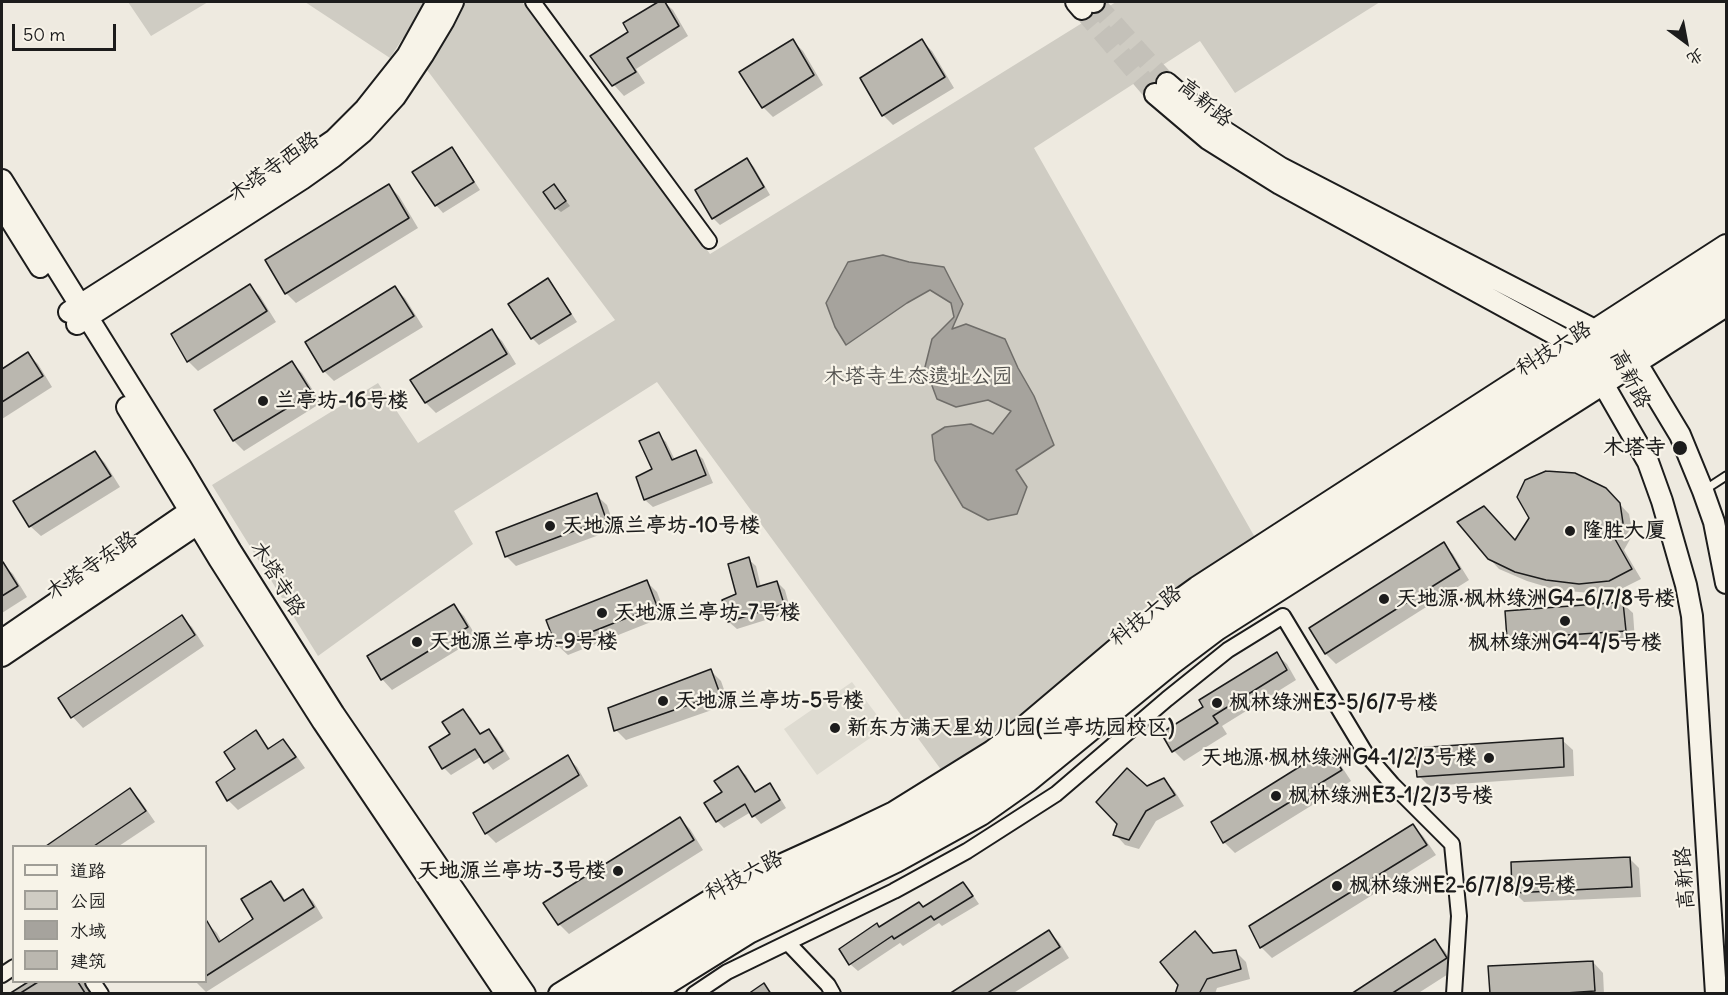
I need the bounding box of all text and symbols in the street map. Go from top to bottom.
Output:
scale bar [15,12,118,50]
north arrow [1656,12,1716,72]
text: 50 m [23,23,65,46]
text: 北 [1683,45,1708,70]
street label: 高新路 [1173,73,1237,133]
street label: 木塔寺西路 [224,127,324,207]
street label: 科技六路 [1512,316,1596,382]
street label: 高新路 [1604,345,1656,413]
park label: 木塔寺生态遗址公园 [824,364,1012,390]
place label: 兰亭坊-16号楼 [275,388,408,414]
marker: 兰亭坊-16号楼 [256,394,270,408]
place label: 木塔寺 [1603,435,1666,461]
marker: 木塔寺 [1671,439,1689,457]
place label: 天地源兰亭坊-10号楼 [562,513,760,539]
place label: 隆胜大厦 [1582,518,1666,544]
marker: 天地源兰亭坊-10号楼 [543,519,557,533]
marker: 隆胜大厦 [1563,524,1577,538]
street label: 木塔寺东路 [41,526,143,606]
street label: 木塔寺路 [244,537,310,621]
street label: 科技六路 [1105,580,1187,652]
place label: 天地源·枫林绿洲G4-6/7/8号楼 [1396,586,1675,612]
marker: 天地源·枫林绿洲G4-6/7/8号楼 [1377,592,1391,606]
place label: 天地源兰亭坊-7号楼 [614,600,800,626]
marker: 天地源兰亭坊-7号楼 [595,606,609,620]
marker: 枫林绿洲G4-4/5号楼 [1558,614,1572,628]
place label: 天地源兰亭坊-9号楼 [429,629,618,655]
place label: 枫林绿洲G4-4/5号楼 [1468,630,1662,656]
marker: 天地源兰亭坊-9号楼 [410,635,424,649]
place label: 天地源兰亭坊-5号楼 [675,688,864,714]
place label: 枫林绿洲E3-5/6/7号楼 [1229,690,1438,716]
marker: 天地源兰亭坊-5号楼 [656,694,670,708]
marker: 枫林绿洲E3-5/6/7号楼 [1210,696,1224,710]
place label: 新东方满天星幼儿园(兰亭坊园校区) [847,715,1175,741]
marker: 新东方满天星幼儿园(兰亭坊园校区) [828,721,842,735]
place label: 天地源·枫林绿洲G4-1/2/3号楼 [1201,745,1477,771]
marker: 天地源·枫林绿洲G4-1/2/3号楼 [1482,751,1496,765]
place label: 枫林绿洲E3-1/2/3号楼 [1288,783,1493,809]
marker: 枫林绿洲E3-1/2/3号楼 [1269,789,1283,803]
legend [12,845,207,983]
street label: 科技六路 [701,846,787,906]
street label: 高新路 [1670,846,1700,910]
place label: 天地源兰亭坊-3号楼 [417,858,606,884]
text: 道路 [70,859,106,882]
marker: 天地源兰亭坊-3号楼 [611,864,625,878]
place label: 枫林绿洲E2-6/7/8/9号楼 [1349,873,1576,899]
marker: 枫林绿洲E2-6/7/8/9号楼 [1330,879,1344,893]
text: 公园 [70,889,106,912]
text: 水域 [70,919,106,942]
text: 建筑 [70,949,106,972]

